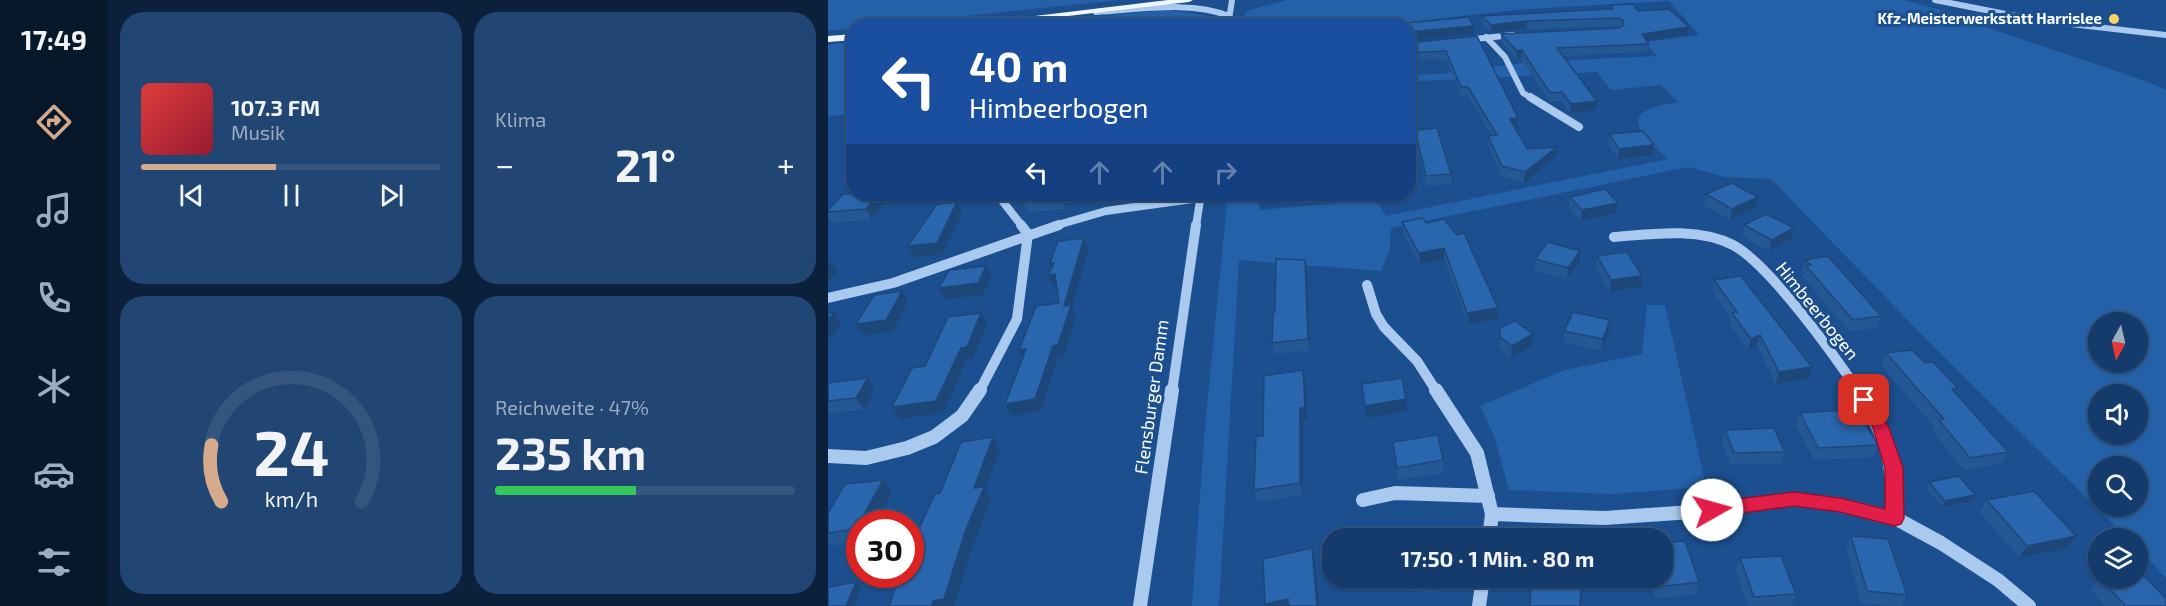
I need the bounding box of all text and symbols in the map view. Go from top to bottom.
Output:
place label: Kfz-Meisterwerkstatt Harrislee [1878,9,2102,27]
marker: Kfz-Meisterwerkstatt Harrislee [2107,12,2121,26]
text: 17:49 [21,23,87,55]
text: 40 m [969,40,1068,90]
icon: left [870,42,948,120]
text: Himbeerbogen [969,91,1148,123]
text: 107.3 FM [231,94,320,120]
icon: directions [33,101,75,143]
text: Klima [495,107,546,131]
text: Musik [231,120,285,144]
text: 21° [615,137,676,191]
text: − [495,144,514,184]
text: + [777,144,795,184]
icon: left [1020,156,1053,189]
icon: ahead [1083,156,1116,189]
icon: ahead [1146,156,1179,189]
icon: right [1209,156,1242,189]
icon: previous [175,179,208,212]
icon: pause [275,179,308,212]
icon: next [375,179,408,212]
icon: music [33,189,75,231]
street label: Himbeerbogen [1772,257,1864,364]
icon: phone [33,277,75,319]
north arrow [2088,312,2148,372]
map controls [2088,312,2148,588]
street label: Flensburger Damm [1129,318,1173,476]
icon: climate [33,365,75,407]
pin [1838,374,1889,425]
icon: arrive [1847,383,1880,416]
button: sound [2088,384,2148,444]
text: Reichweite · 47% [495,395,649,419]
text: 24 [253,414,329,489]
text: 235 km [495,425,646,479]
icon: car [33,453,75,495]
button: search [2088,456,2148,516]
position arrow [1680,478,1744,542]
text: km/h [264,486,318,511]
speed limit sign: 30 [846,510,924,588]
button: layers [2088,528,2148,588]
icon: filters [33,541,75,583]
text: 17:50 · 1 Min. · 80 m [1401,545,1594,571]

